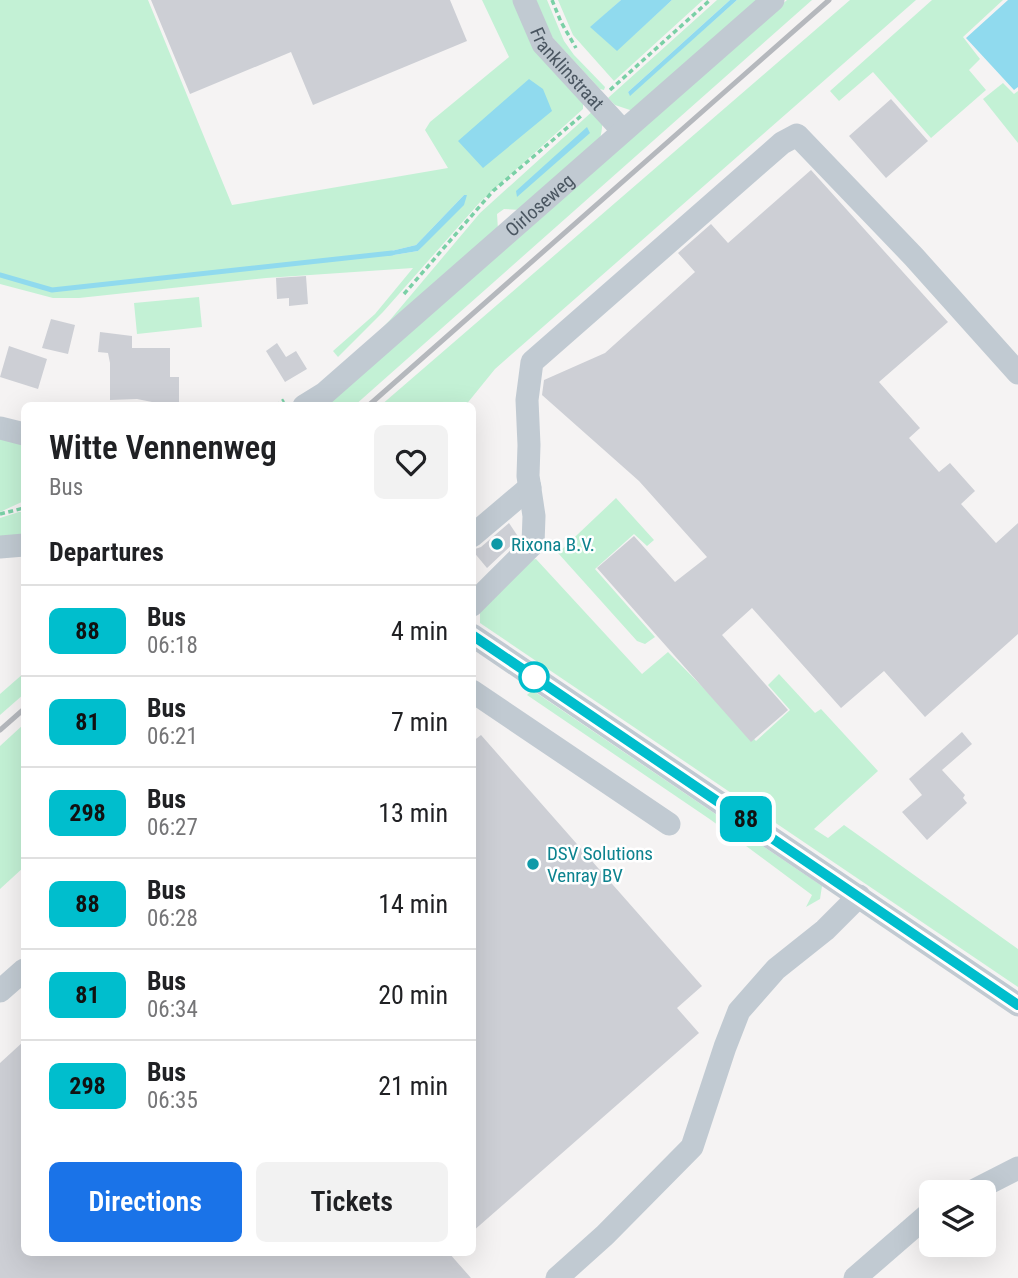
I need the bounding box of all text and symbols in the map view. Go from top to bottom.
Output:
street label: Franklinstraat [525,24,609,115]
street label: Oirloseweg [501,169,579,241]
button: heart [374,425,448,499]
text: Witte Vennenweg [49,428,277,467]
text: Bus [49,474,83,501]
place label: Rixona B.V. [511,533,595,556]
marker: Rixona B.V. [489,536,505,552]
text: Departures [49,537,164,567]
text: Bus [147,602,186,632]
text: 4 min [391,616,448,646]
text: 88 [75,617,100,645]
text: 06:18 [147,632,198,659]
unlabelled marker [519,662,549,692]
text: Bus [147,693,186,723]
text: 7 min [391,707,448,737]
text: 81 [75,708,100,736]
text: 06:21 [147,723,198,750]
text: Bus [147,784,186,814]
line badge: 88 [714,796,778,842]
text: 13 min [378,798,448,828]
text: 298 [69,799,106,827]
text: 88 [734,805,758,833]
text: 06:27 [147,814,198,841]
place label: DSV Solutions Venray BV [547,842,653,887]
marker: DSV Solutions Venray BV [525,856,541,872]
text: Bus [147,875,186,905]
text: 14 min [378,889,448,919]
text: 88 [75,890,100,918]
text: 06:28 [147,905,198,932]
text: Bus [147,966,186,996]
text: 20 min [378,980,448,1010]
text: 81 [75,981,100,1009]
text: 06:34 [147,996,198,1023]
text: Bus [147,1057,186,1087]
text: 21 min [378,1071,448,1101]
text: 298 [69,1072,106,1100]
text: 06:35 [147,1087,198,1114]
button: Directions [49,1162,242,1242]
button: Tickets [256,1162,448,1242]
map controls [919,1180,996,1257]
button: layers [919,1180,996,1257]

